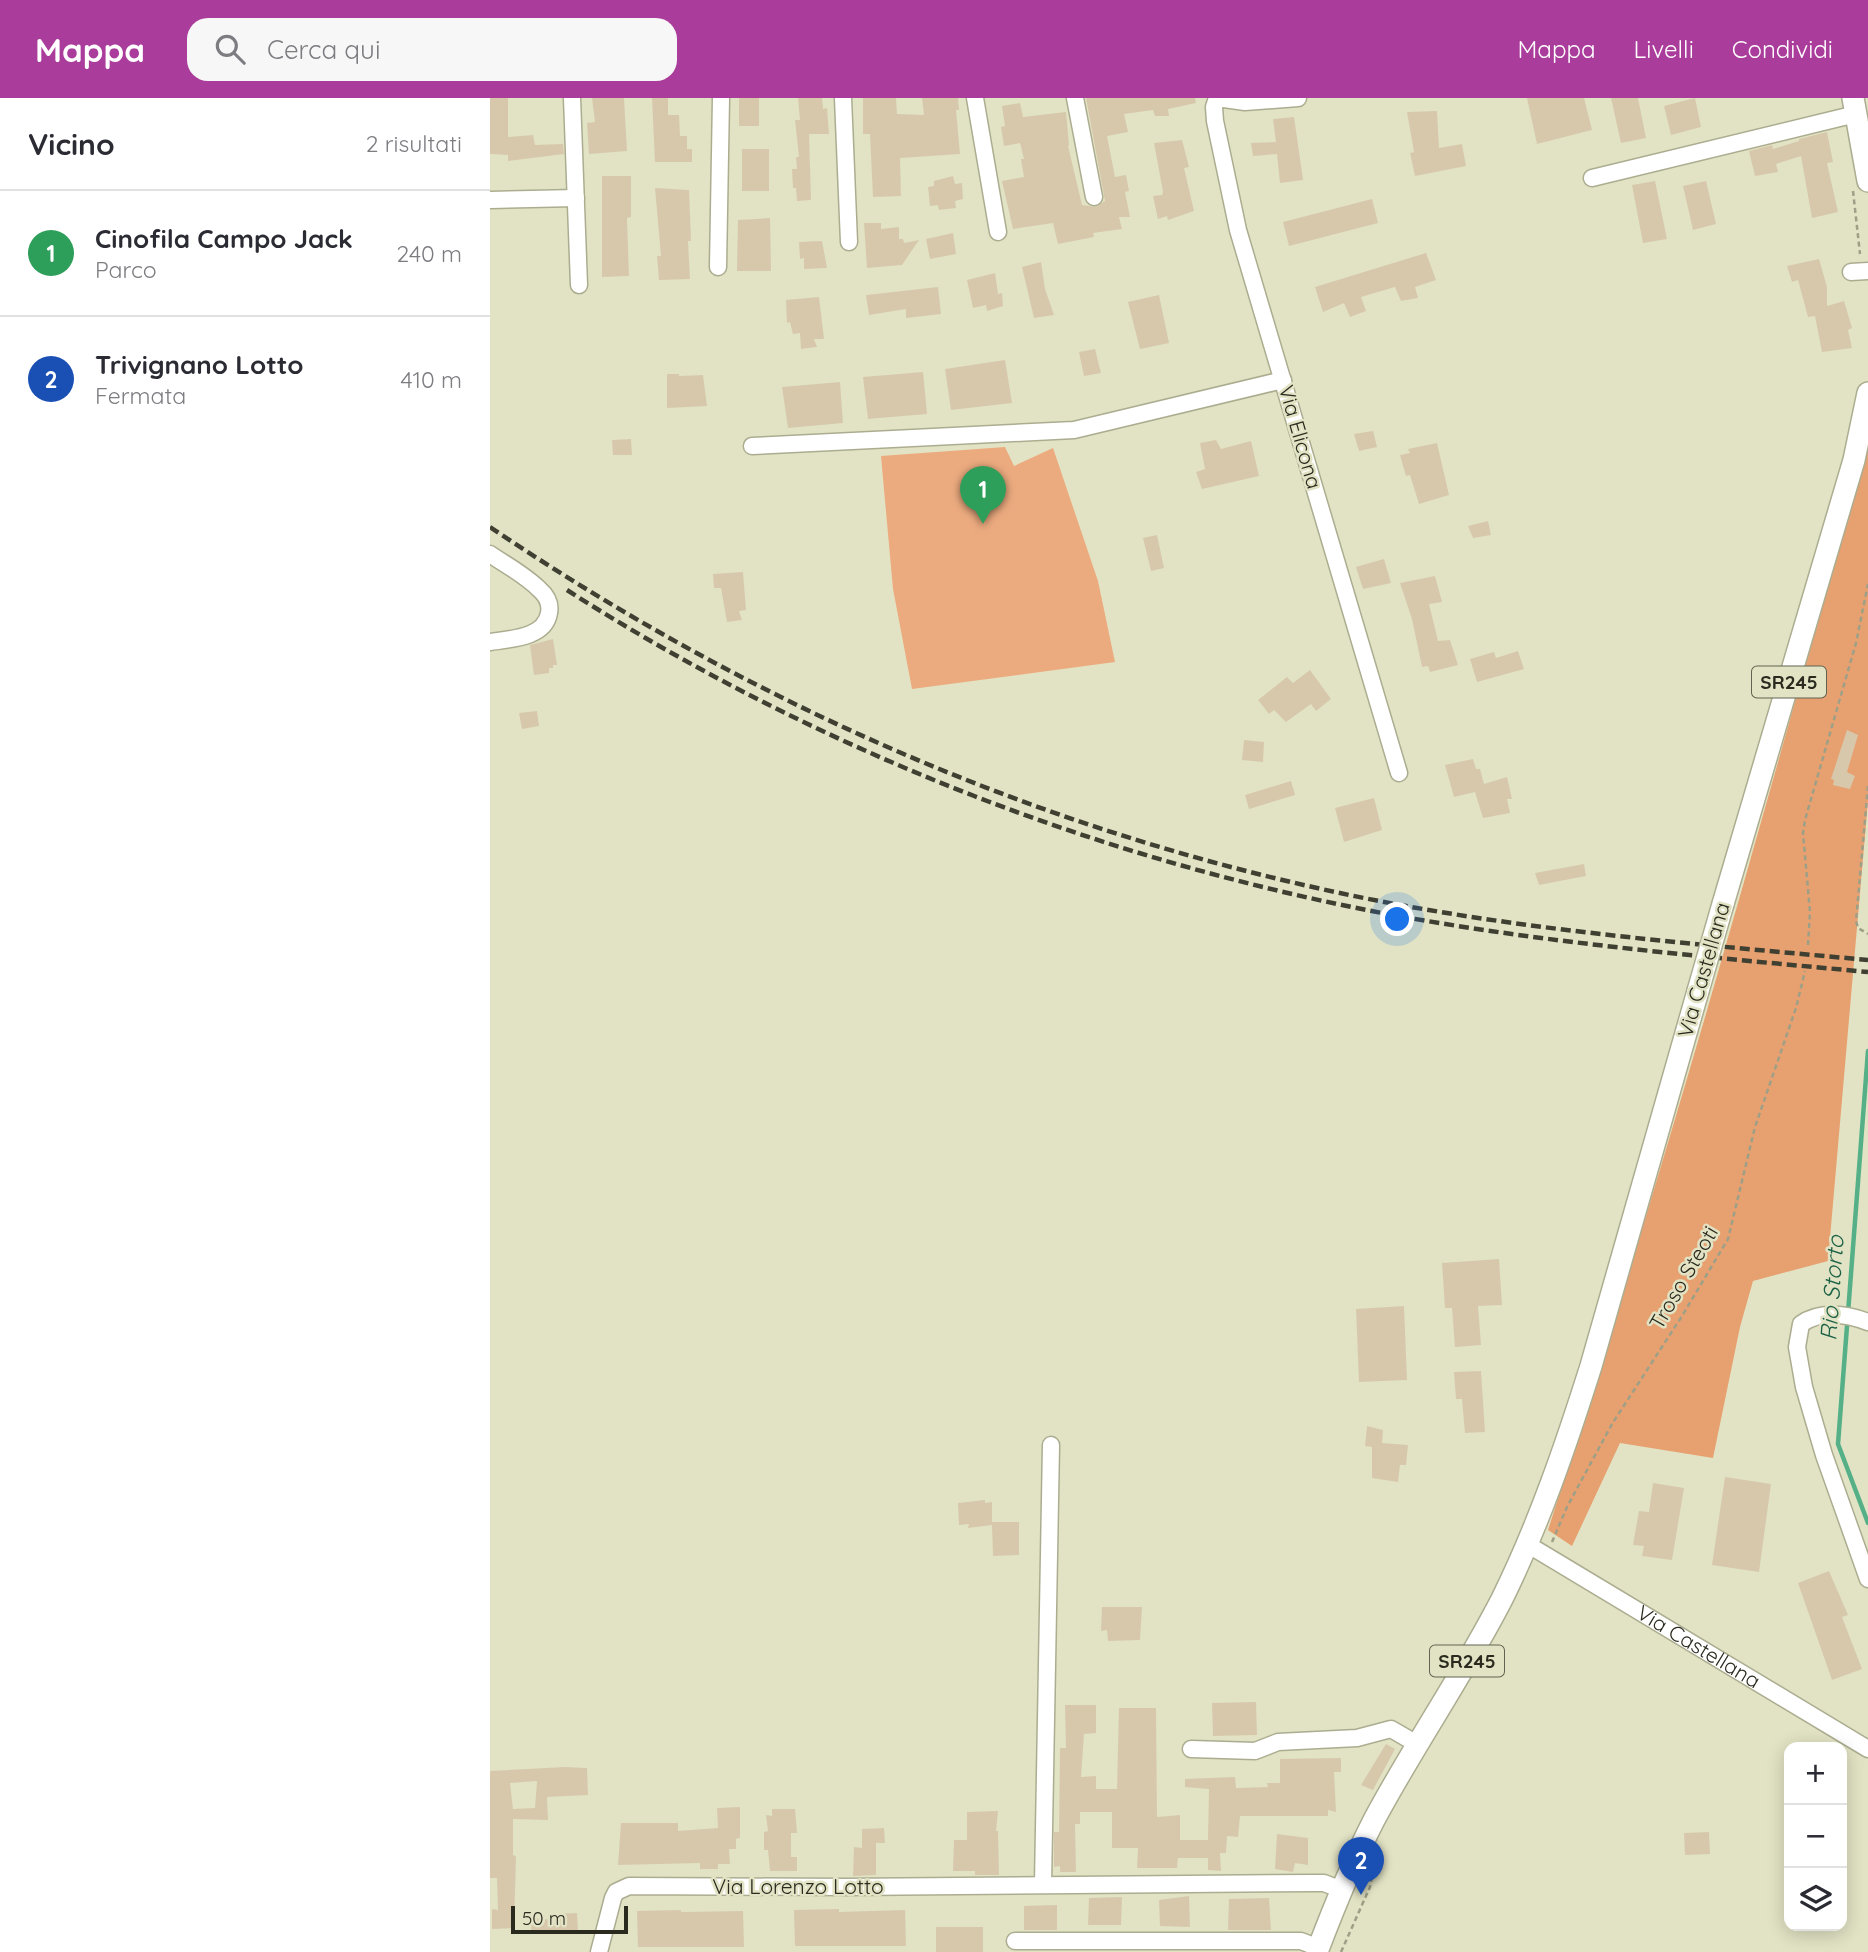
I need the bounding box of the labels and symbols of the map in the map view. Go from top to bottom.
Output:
street label: Via Elicona [1274,382,1328,492]
pin: 1 [960,466,1006,524]
road number: SR245 [1752,666,1826,698]
street label: Via Castellana [1671,899,1735,1040]
your location [1380,902,1414,936]
street label: Troso Steoti [1643,1221,1723,1334]
water label: Rio Storto [1813,1233,1850,1342]
street label: Via Castellana [1632,1599,1765,1693]
road number: SR245 [1430,1646,1504,1676]
pin: 2 [1338,1837,1384,1895]
street label: Via Lorenzo Lotto [712,1873,884,1899]
scale bar [511,1903,628,1935]

